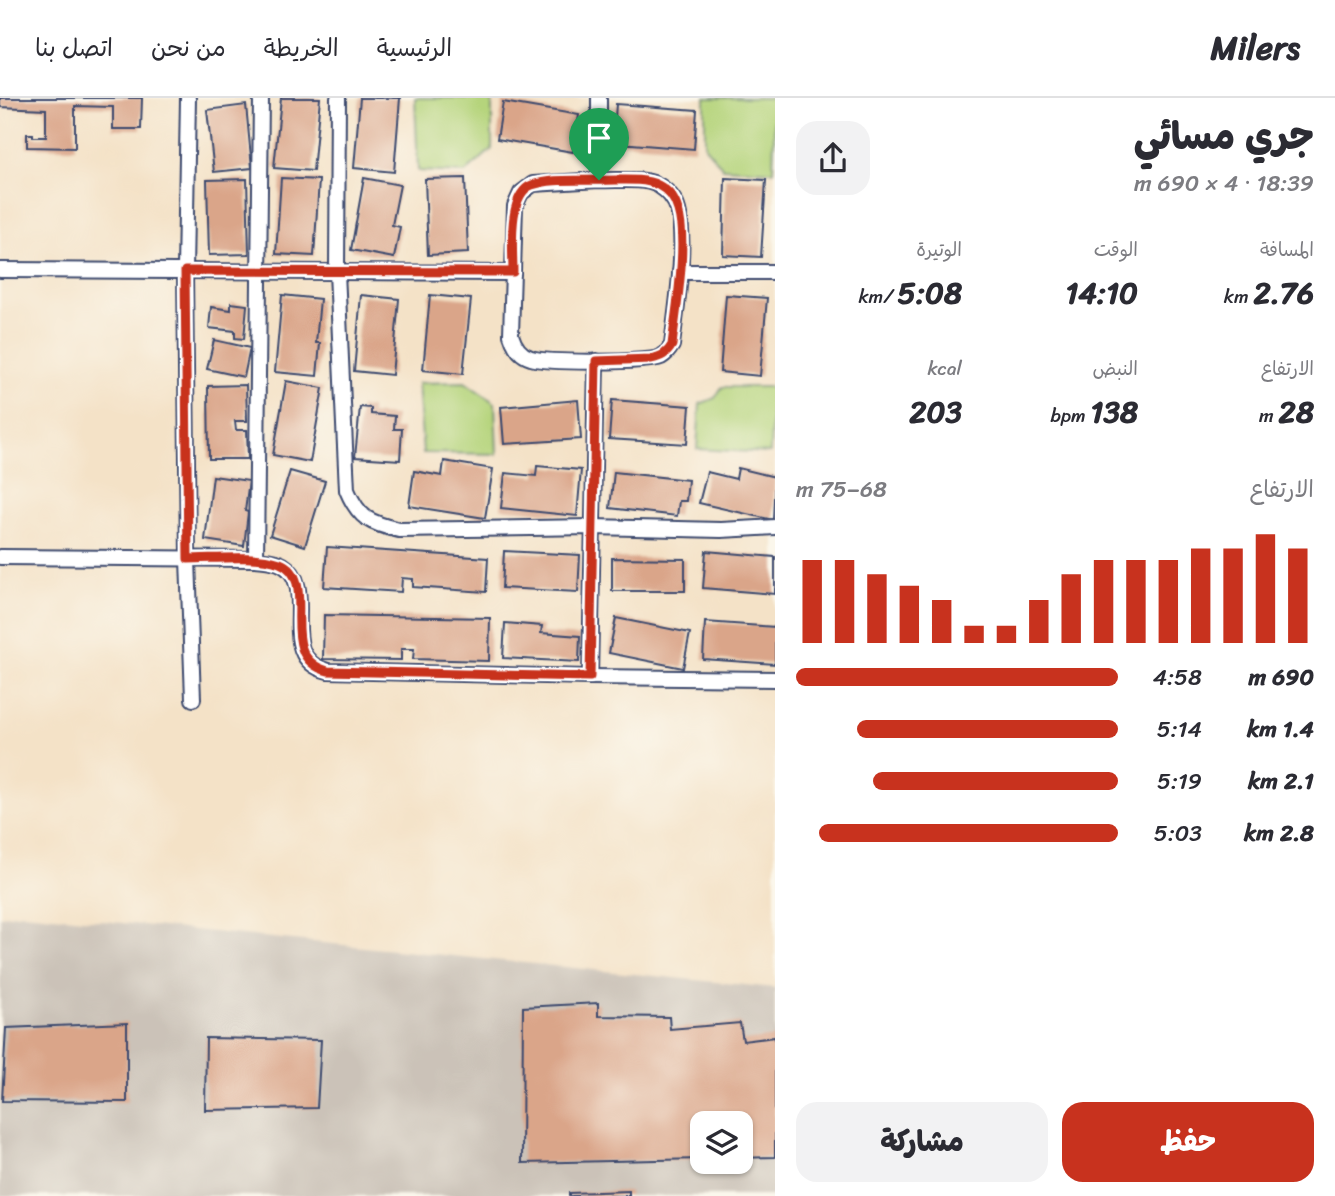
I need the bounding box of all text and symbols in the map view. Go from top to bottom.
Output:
text: Milers [1211,19,1300,77]
text: اتصل بنا [35,27,113,69]
text: من نحن [151,27,226,69]
text: الخريطة [264,27,339,69]
text: الرئيسية [377,27,452,69]
text: جري مسائي [1134,103,1314,170]
pin [569,108,629,180]
icon: arrive [580,119,618,157]
button: share [796,121,870,195]
text: 18:39 · 4 × 690 m [1134,163,1314,204]
text: الوتيرة [916,233,962,266]
text: الوقت [1094,233,1138,266]
text: المسافة [1260,233,1314,266]
text: 5:08 [898,266,962,320]
text: 14:10 [1065,266,1138,320]
text: 2.76 [1253,266,1314,320]
text: /km [858,280,898,313]
text: km [1224,280,1253,313]
text: kcal [927,352,962,385]
text: النبض [1093,352,1138,385]
text: الارتفاع [1261,352,1314,385]
text: 203 [909,385,962,439]
text: 138 [1091,385,1138,439]
text: 28 [1279,385,1314,439]
text: bpm [1051,399,1091,432]
text: m [1259,399,1279,432]
text: 68–75 m [796,469,887,510]
text: الارتفاع [1250,469,1314,510]
text: 4:58 [1153,657,1202,698]
text: 690 m [1249,657,1314,698]
text: 5:14 [1157,709,1202,750]
text: 1.4 km [1247,709,1314,750]
text: 5:19 [1157,761,1202,802]
text: 2.1 km [1248,761,1314,802]
text: 5:03 [1154,813,1202,854]
text: 2.8 km [1244,813,1314,854]
button: مشاركة [796,1102,1048,1182]
button: حفظ [1062,1102,1314,1182]
map controls [690,1111,753,1174]
button: layers [690,1111,753,1174]

